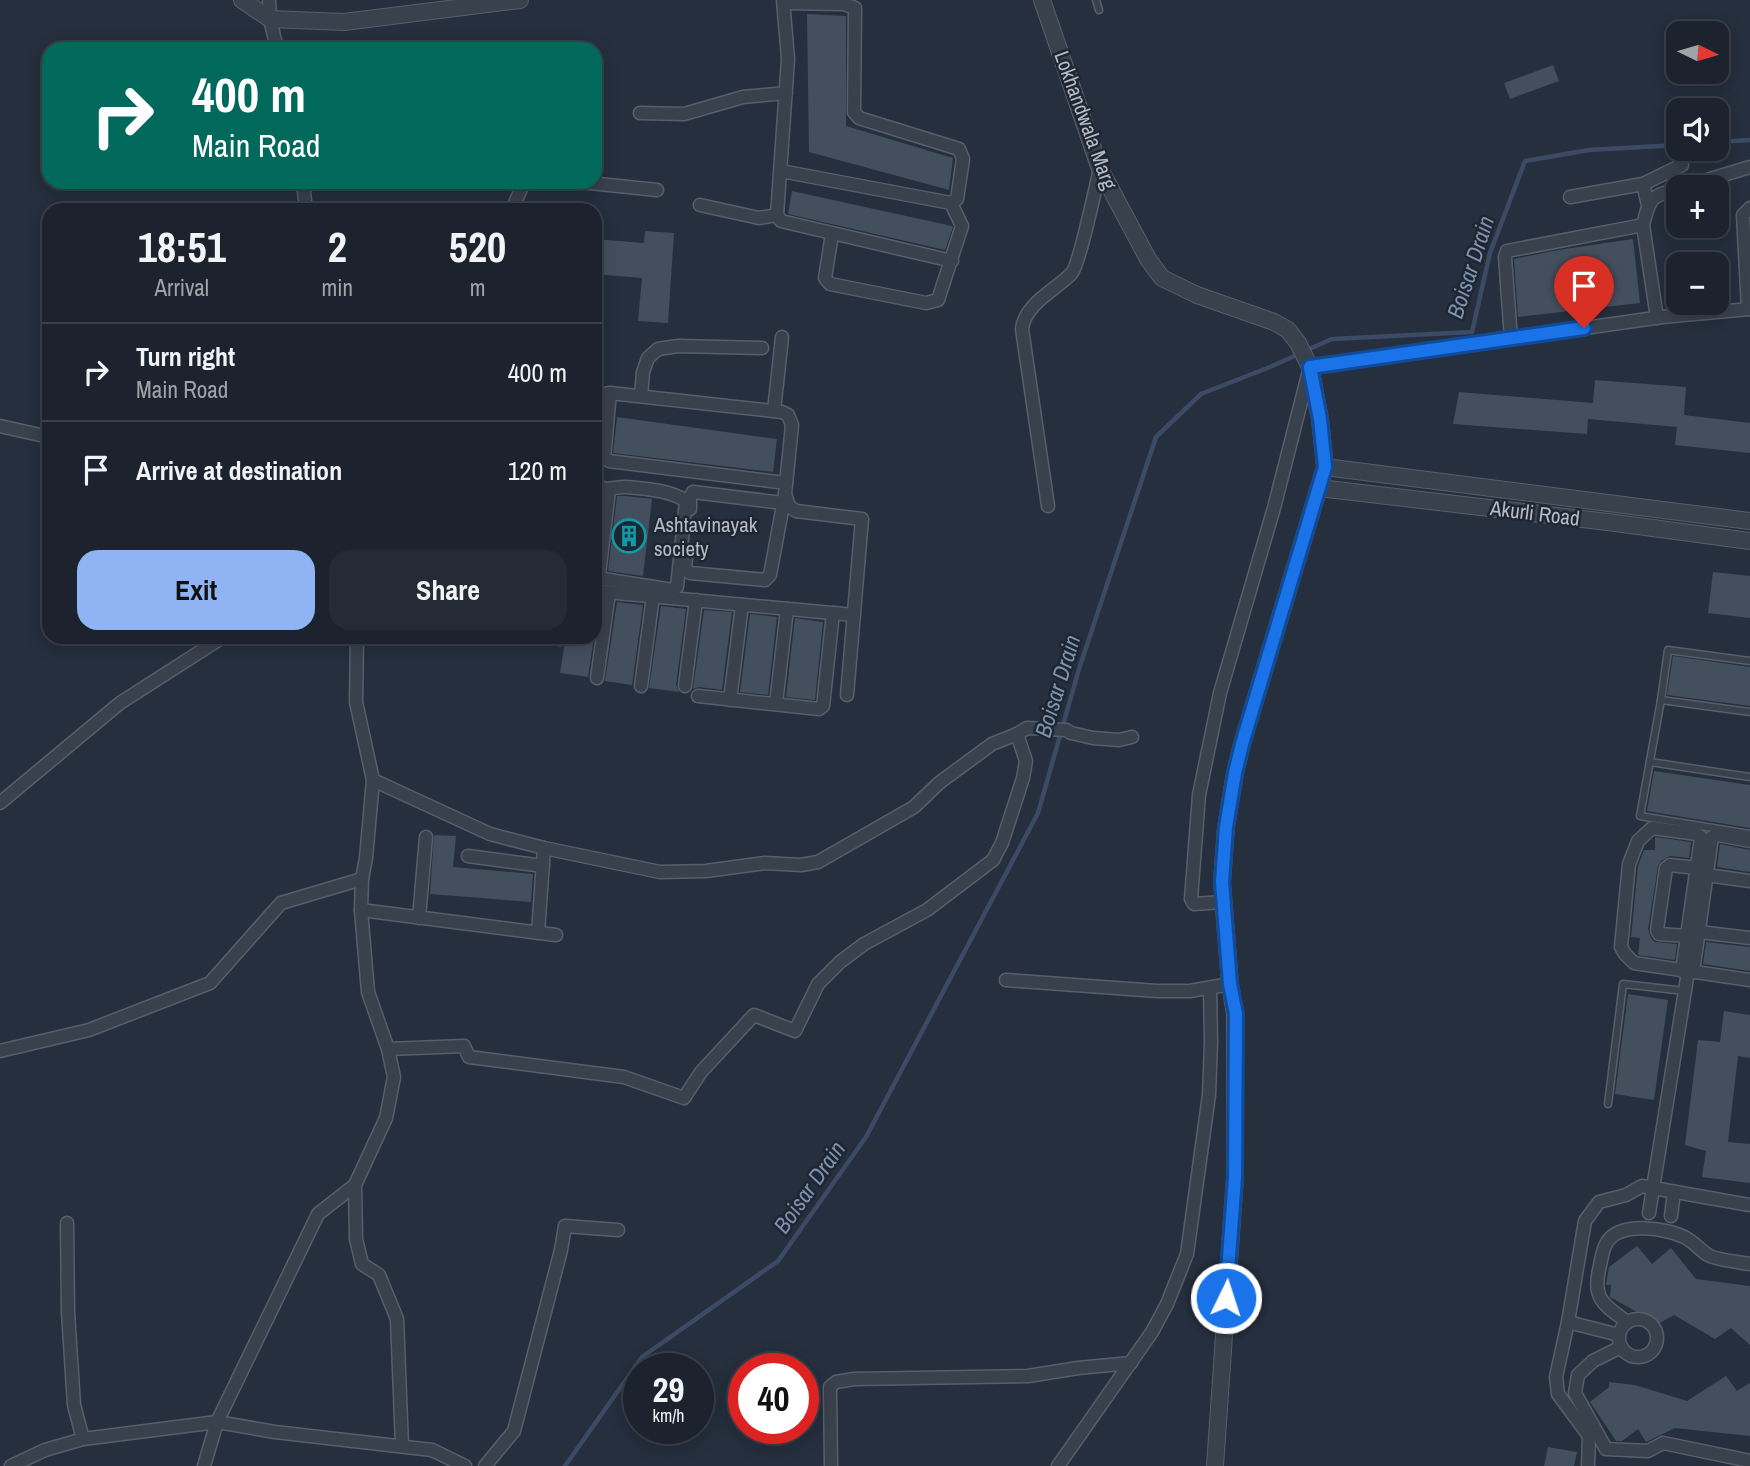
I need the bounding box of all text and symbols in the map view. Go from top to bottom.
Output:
north arrow [1666,21,1729,84]
map controls [1666,21,1729,315]
street label: Lokhandwala Marg [1047,47,1125,194]
text: 400 m [192,61,306,127]
icon: right [77,70,168,161]
button: sound [1666,98,1729,161]
text: Main Road [192,124,320,167]
button: + [1666,175,1729,238]
water label: Boisar Drain [1439,212,1501,322]
text: 18:51 [138,219,226,275]
text: 2 [328,219,347,275]
text: 520 [449,219,506,275]
button: − [1666,252,1729,315]
pin [1554,256,1614,328]
icon: arrive [1565,267,1603,305]
text: Arrival [155,272,209,303]
text: min [322,272,353,303]
text: m [470,272,485,303]
text: Turn right [136,339,235,374]
icon: right [77,353,115,391]
text: 400 m [508,355,567,390]
text: Main Road [136,374,228,405]
icon: arrive [77,451,115,489]
text: Arrive at destination [136,453,342,488]
text: 120 m [508,453,567,488]
street label: Akurli Road [1488,493,1581,533]
place label: Ashtavinayak society [653,510,758,563]
building icon: Ashtavinayak society [610,517,648,555]
button: Exit [77,550,315,630]
button: Share [329,550,567,630]
water label: Boisar Drain [1027,631,1087,741]
water label: Boisar Drain [766,1135,852,1239]
position arrow [1189,1261,1263,1335]
speed limit sign: 40 [728,1353,819,1444]
text: 29 [653,1366,684,1413]
text: km/h [653,1403,685,1428]

